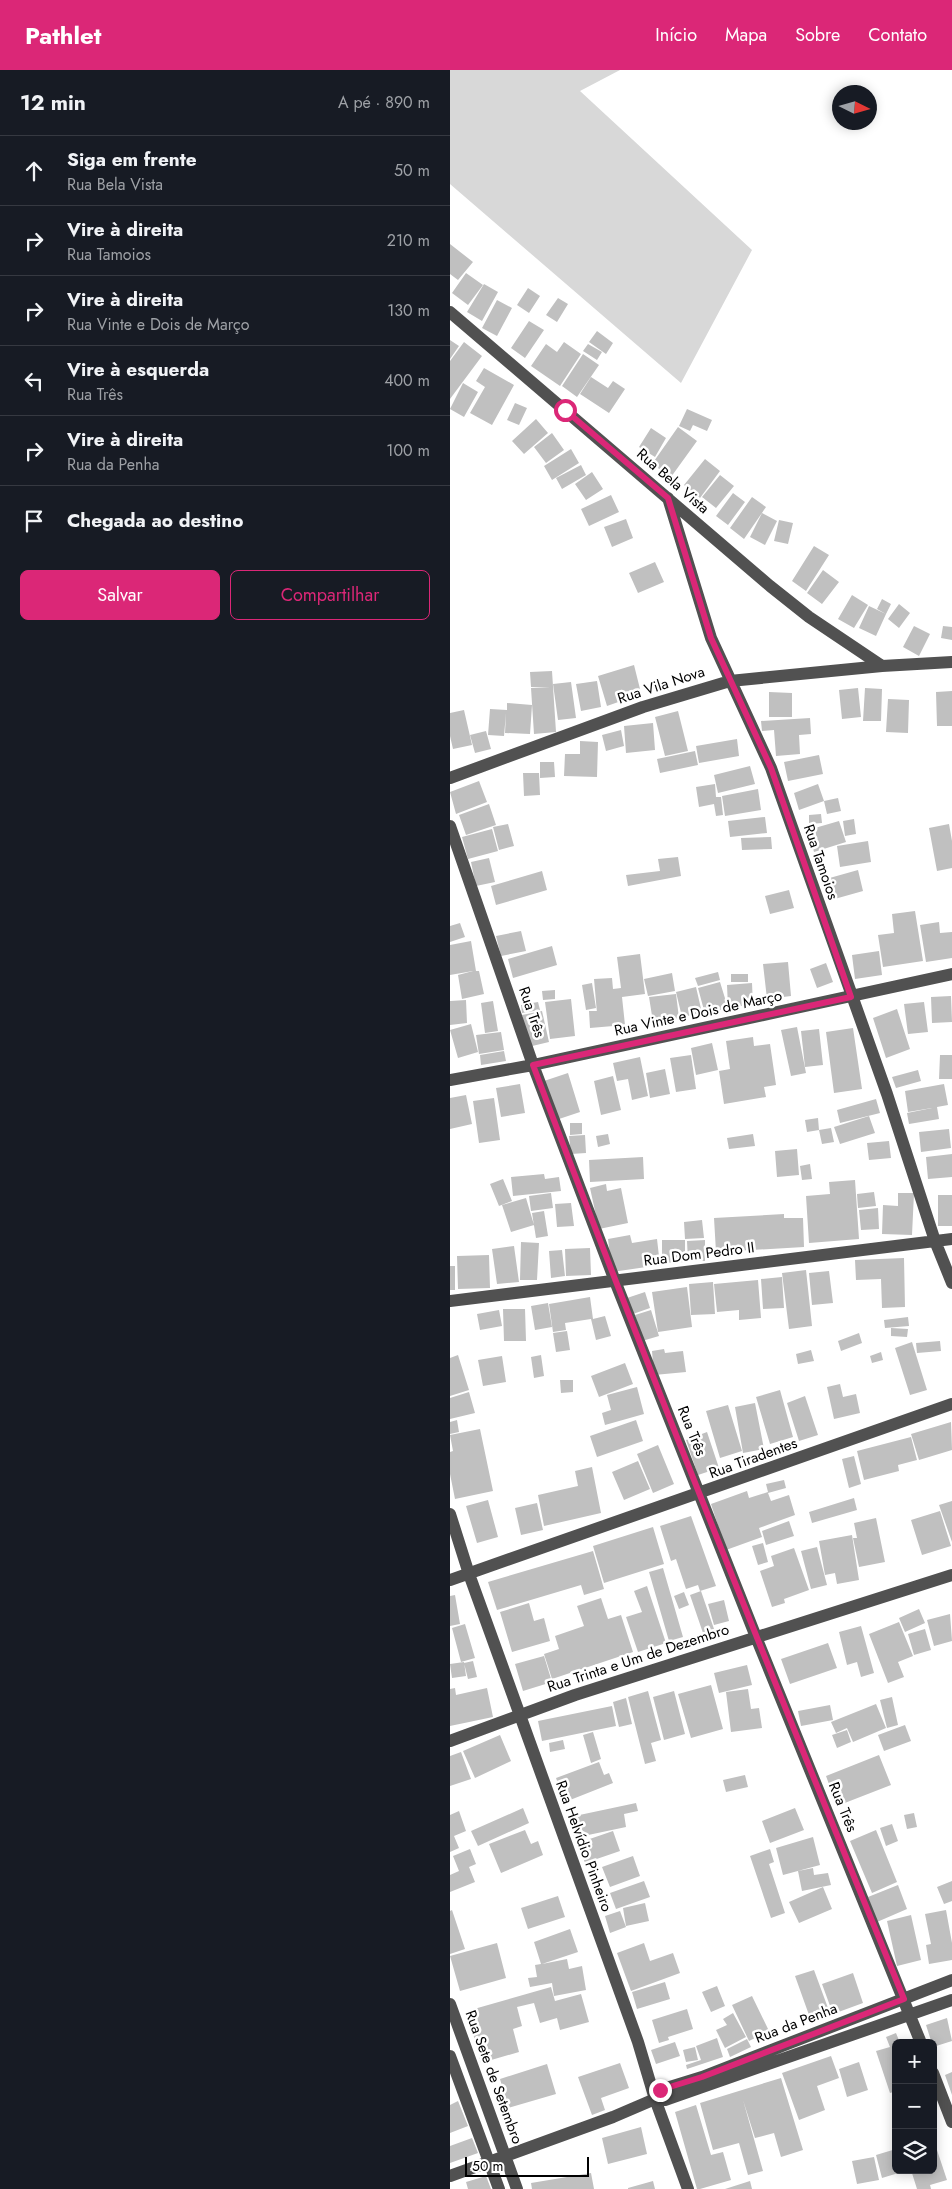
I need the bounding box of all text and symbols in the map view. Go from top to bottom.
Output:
text: Pathlet [25,18,101,53]
text: Início [655,22,697,48]
text: Mapa [725,22,767,48]
text: Sobre [795,22,840,48]
text: Contato [868,22,927,48]
north arrow [832,85,877,130]
text: 12 min [20,88,86,118]
text: A pé · 890 m [338,91,430,114]
text: Siga em frente [67,146,197,173]
icon: ahead [20,157,48,185]
text: 50 m [394,159,430,182]
text: Rua Bela Vista [67,173,163,196]
text: Vire à direita [67,216,183,243]
icon: right [20,227,48,255]
text: 210 m [387,229,430,252]
text: Rua Tamoios [67,243,151,266]
text: Vire à direita [67,286,183,313]
icon: right [20,297,48,325]
text: 130 m [387,299,430,322]
text: Rua Vinte e Dois de Março [67,313,249,336]
text: Vire à esquerda [67,356,209,383]
icon: left [20,367,48,395]
text: 400 m [384,369,430,392]
text: Rua Três [67,383,123,406]
route start [554,399,577,422]
text: Vire à direita [67,426,183,453]
icon: right [20,437,48,465]
text: 100 m [386,439,430,462]
street label: Rua Bela Vista [632,443,714,519]
text: Rua da Penha [67,453,160,476]
icon: arrive [20,507,48,535]
text: Chegada ao destino [67,507,243,534]
button: Salvar [20,570,220,620]
button: Compartilhar [230,570,430,620]
street label: Rua Vila Nova [615,661,707,709]
street label: Rua Tamoios [798,821,844,903]
street label: Rua Três [513,984,551,1040]
street label: Rua Vinte e Dois de Março [612,984,784,1042]
street label: Rua Dom Pedro II [642,1236,756,1272]
street label: Rua Três [672,1403,712,1459]
street label: Rua Tiradentes [706,1432,800,1484]
street label: Rua Trinta e Um de Dezembro [544,1618,732,1698]
street label: Rua Helvídio Pinheiro [550,1777,618,1915]
street label: Rua Três [823,1779,863,1835]
street label: Rua da Penha [752,1997,840,2049]
street label: Rua Sete de Setembro [460,2007,528,2147]
map controls [892,2039,937,2174]
button: + [892,2039,937,2084]
route end [649,2079,672,2102]
button: − [892,2084,937,2129]
button: layers [892,2129,937,2174]
scale bar [465,2154,589,2177]
text: 50 m [472,2156,503,2176]

